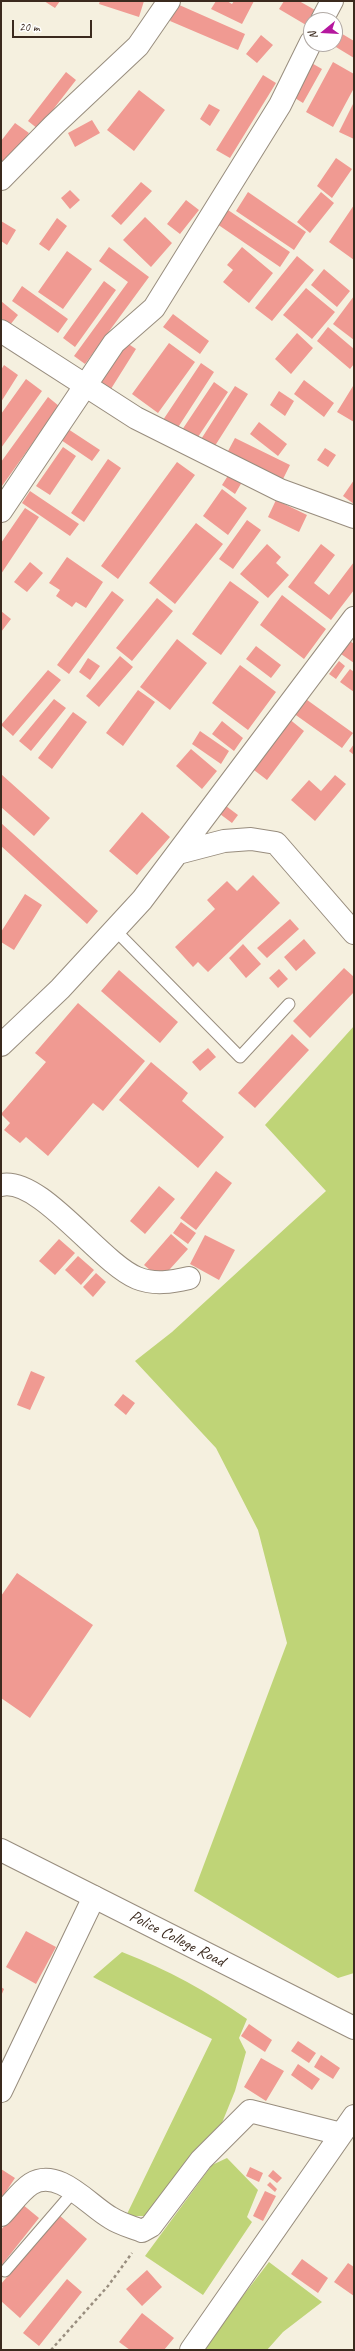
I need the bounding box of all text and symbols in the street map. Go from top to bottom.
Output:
scale bar [14,12,94,38]
north arrow [303,12,343,52]
text: 20 m [19,19,39,35]
text: N [305,30,320,41]
street label: Police College Road [126,1906,228,1972]

